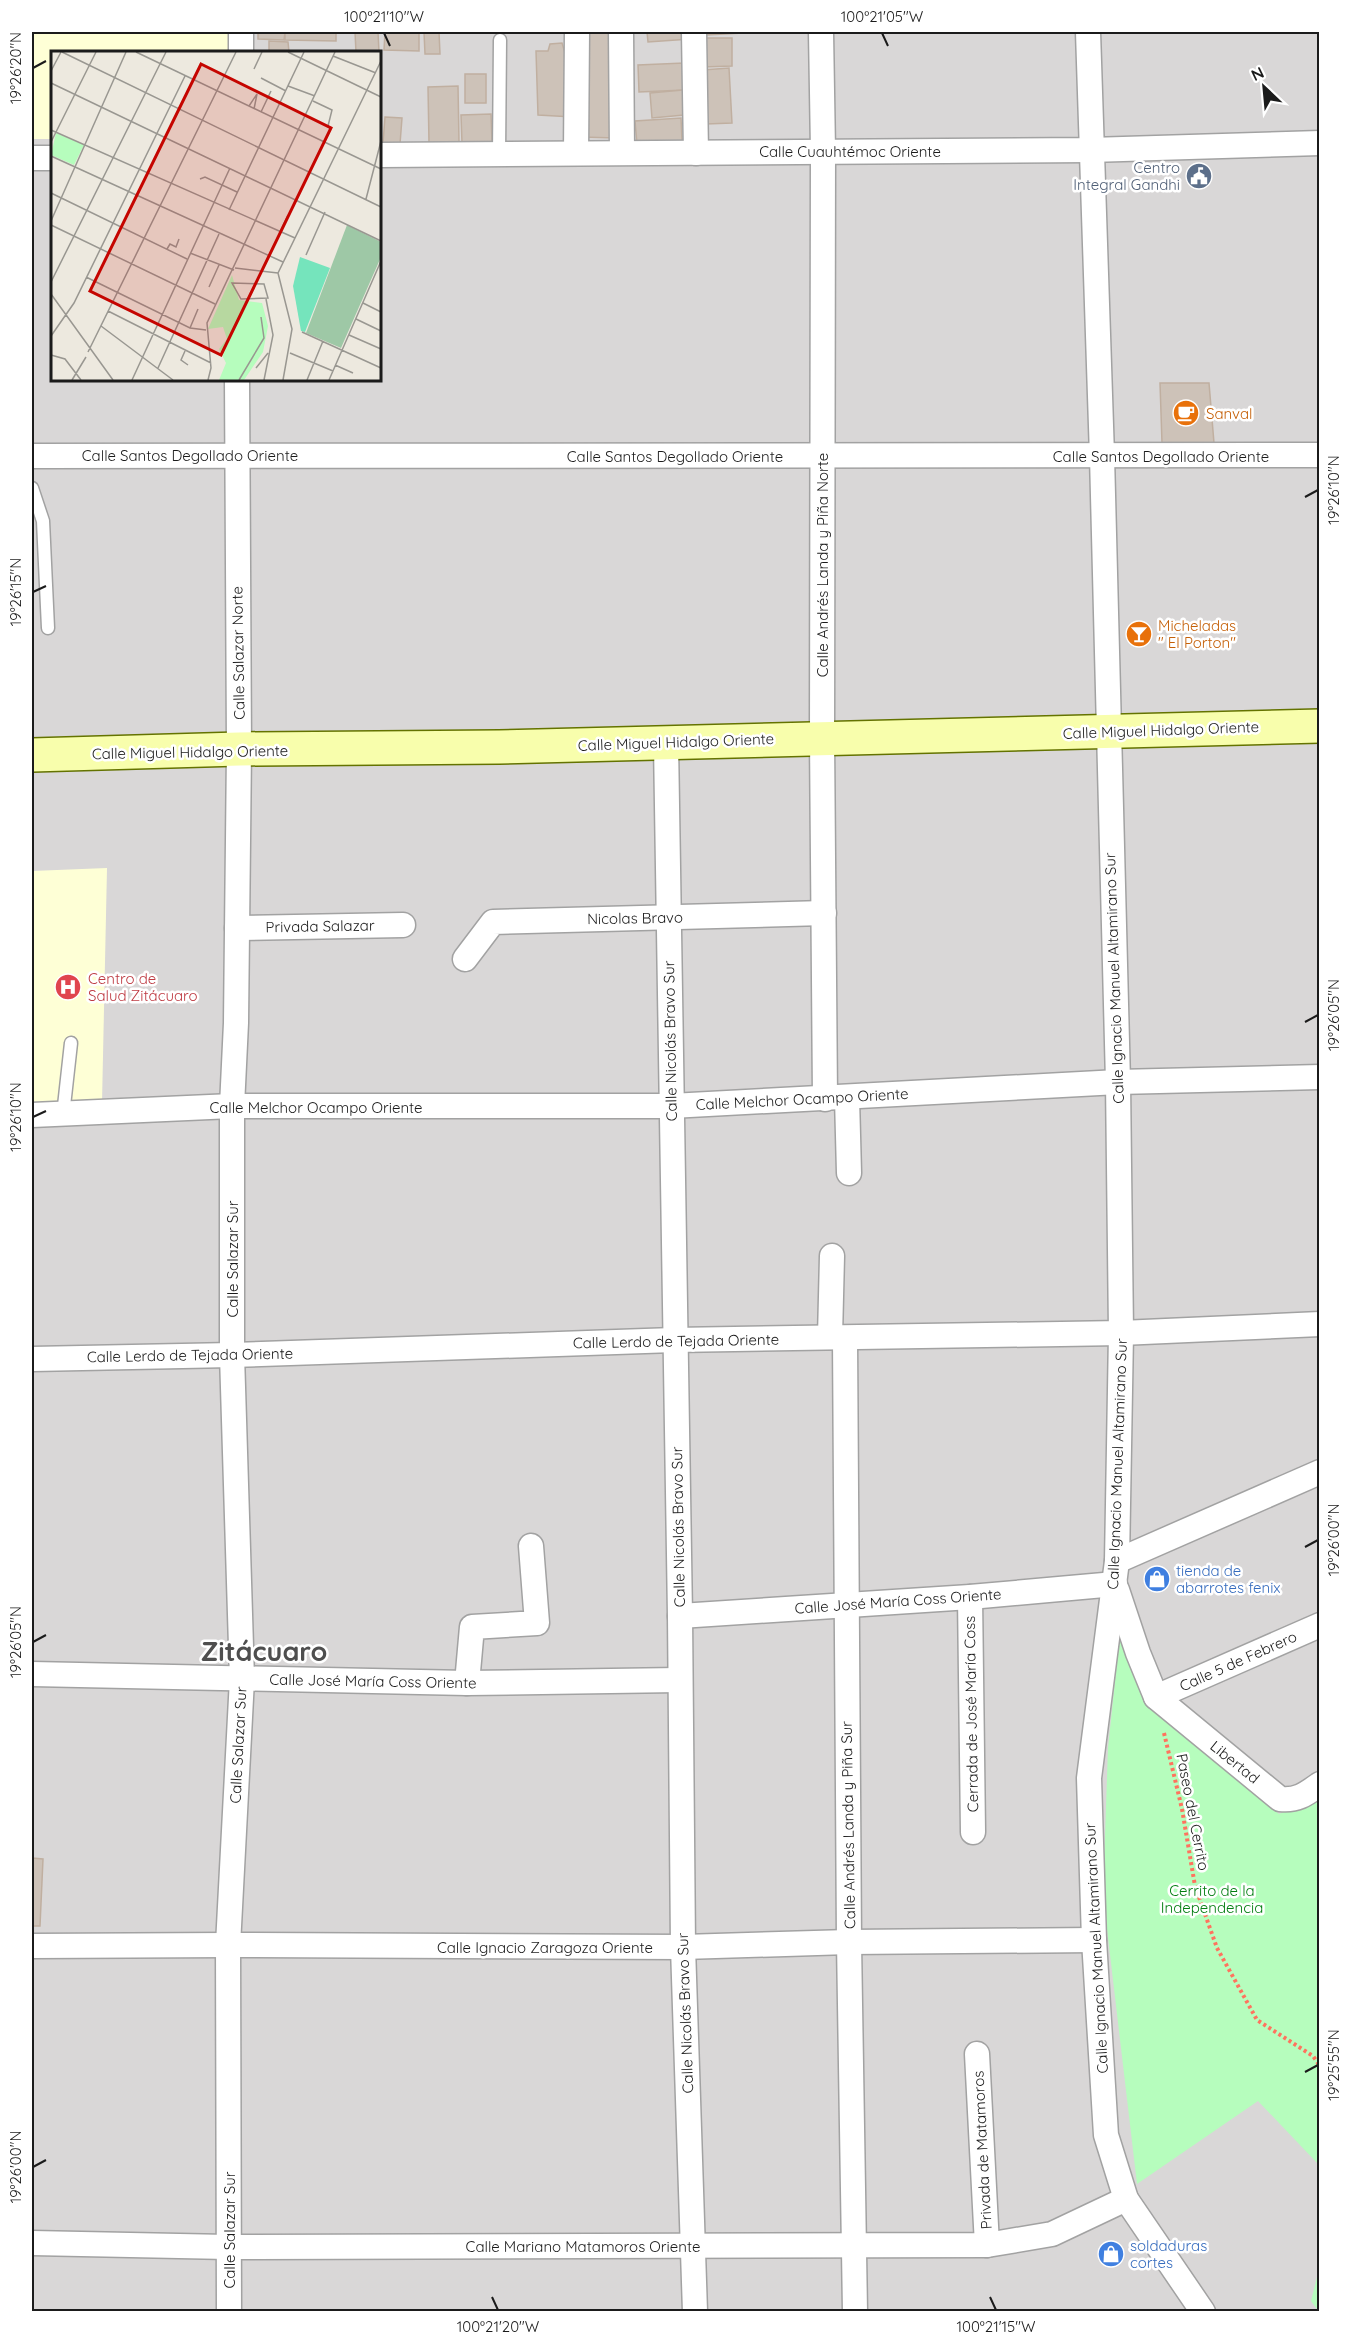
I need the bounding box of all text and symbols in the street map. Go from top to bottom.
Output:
text: 100°21'10"W [344,7,424,26]
text: 100°21'05"W [841,7,924,26]
text: 19°26'20"N [6,32,25,104]
inset map [51,51,381,381]
north arrow [1234,57,1294,117]
text: N [1248,62,1267,85]
street label: Calle Cuauhtémoc Oriente [759,142,941,161]
place label: Centro Integral Gandhi [1073,158,1180,194]
public building icon: Centro Integral Gandhi [1184,161,1214,191]
cafe icon: Sanval [1171,398,1201,428]
place label: Sanval [1206,404,1253,423]
street label: Calle Santos Degollado Oriente [82,446,298,465]
street label: Calle Santos Degollado Oriente [567,447,783,466]
street label: Calle Santos Degollado Oriente [1053,447,1269,466]
street label: Calle Andrés Landa y Piña Norte [813,453,832,677]
text: 19°26'10"N [1324,455,1343,525]
text: 19°26'15"N [6,558,25,626]
street label: Calle Salazar Norte [227,586,249,720]
place label: Micheladas " El Porton" [1158,616,1236,652]
bar icon: Micheladas " El Porton" [1124,619,1154,649]
street label: Calle Miguel Hidalgo Oriente [1063,717,1259,743]
street label: Calle Miguel Hidalgo Oriente [578,729,774,755]
street label: Calle Miguel Hidalgo Oriente [92,741,288,763]
street label: Calle Ignacio Manuel Altamirano Sur [1100,852,1128,1104]
street label: Nicolas Bravo [587,908,683,928]
street label: Privada Salazar [265,916,375,936]
street label: Calle Nicolás Bravo Sur [659,960,681,1122]
place label: Centro de Salud Zitácuaro [88,969,198,1005]
hospital icon: Centro de Salud Zitácuaro [53,972,83,1002]
text: 19°26'05"N [1324,979,1343,1051]
text: 19°26'10"N [6,1082,25,1152]
street label: Calle Melchor Ocampo Oriente [695,1084,909,1114]
street label: Calle Melchor Ocampo Oriente [209,1098,423,1117]
street label: Calle Salazar Sur [223,1200,242,1318]
street label: Calle Lerdo de Tejada Oriente [573,1330,779,1352]
street label: Calle Ignacio Manuel Altamirano Sur [1103,1338,1131,1590]
street label: Calle Lerdo de Tejada Oriente [87,1344,293,1366]
street label: Calle Nicolás Bravo Sur [667,1446,689,1608]
text: 19°26'00"N [1324,1504,1343,1576]
place label: tienda de abarrotes fenix [1176,1561,1281,1597]
shop icon: tienda de abarrotes fenix [1142,1564,1172,1594]
street label: Calle José María Coss Oriente [794,1584,1002,1618]
text: 19°26'05"N [6,1606,25,1678]
street label: Cerrada de José María Coss [960,1616,982,1812]
street label: Calle 5 de Febrero [1176,1627,1300,1695]
district label: Zitácuaro [201,1634,327,1668]
street label: Calle José María Coss Oriente [269,1670,477,1692]
street label: Calle Salazar Sur [225,1686,251,1804]
street label: Calle Andrés Landa y Piña Sur [837,1721,859,1929]
street label: Libertad [1207,1736,1263,1788]
street label: Paseo del Cerrito [1172,1752,1214,1872]
street label: Calle Ignacio Manuel Altamirano Sur [1080,1822,1112,2074]
park label: Cerrito de la Independencia [1161,1881,1263,1917]
street label: Calle Nicolás Bravo Sur [673,1932,697,2094]
street label: Calle Ignacio Zaragoza Oriente [437,1938,653,1957]
text: 19°25'55"N [1324,2029,1343,2101]
street label: Privada de Matamoros [968,2070,996,2230]
text: 19°26'00"N [6,2131,25,2203]
street label: Calle Salazar Sur [220,2171,239,2289]
place label: soldaduras cortes [1130,2236,1207,2272]
street label: Calle Mariano Matamoros Oriente [466,2237,700,2256]
shop icon: soldaduras cortes [1096,2239,1126,2269]
text: 100°21'20"W [457,2317,540,2336]
text: 100°21'15"W [956,2317,1036,2336]

